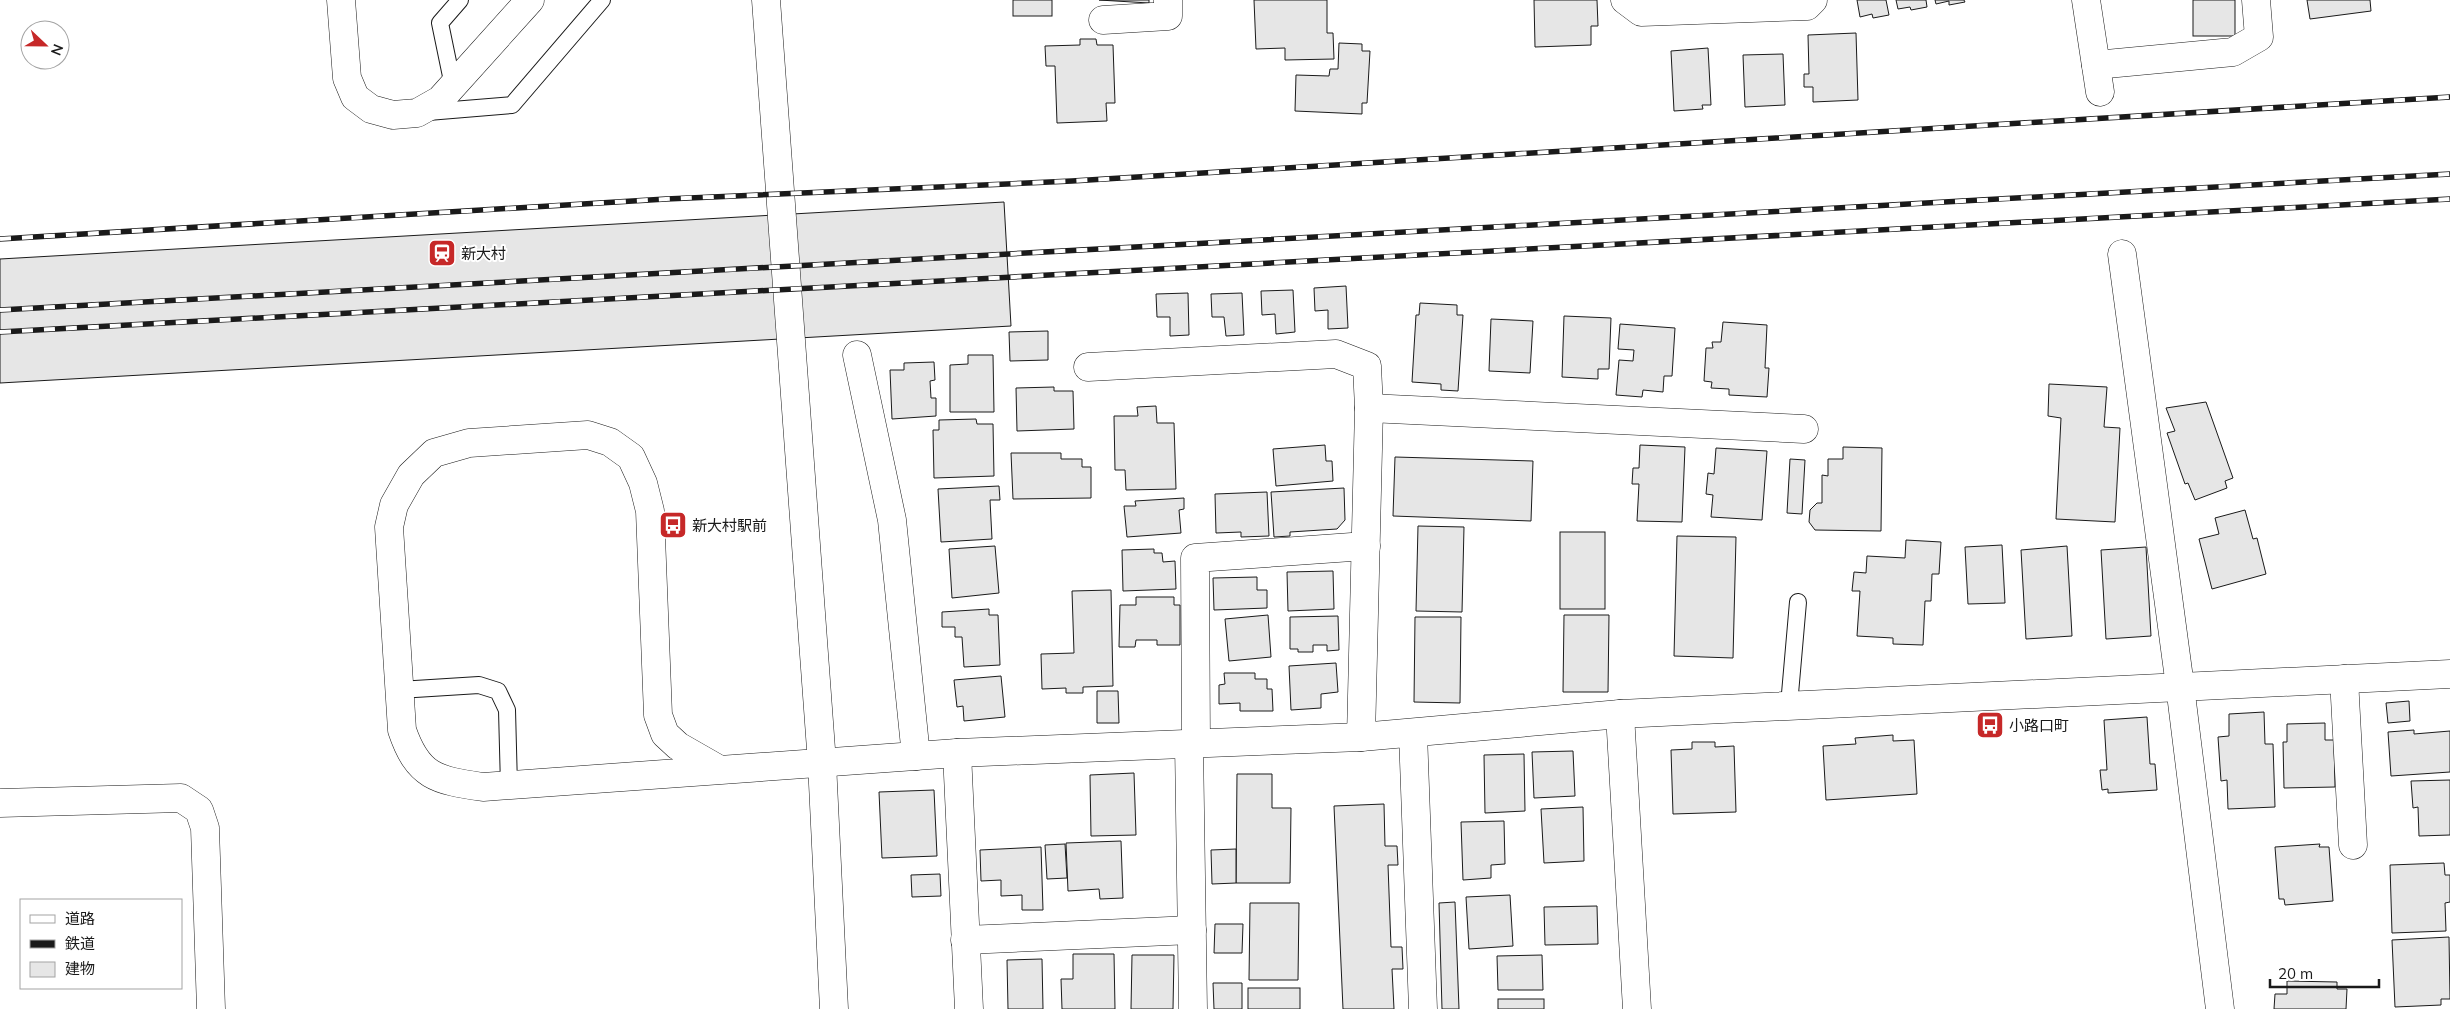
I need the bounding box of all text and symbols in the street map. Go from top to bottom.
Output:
north arrow [20,20,70,70]
text: N [47,42,67,58]
station icon: 新大村 [427,238,457,268]
place label: 新大村 [461,244,506,263]
bus stop icon: 新大村駅前 [658,510,688,540]
place label: 新大村駅前 [692,516,767,535]
bus stop icon: 小路口町 [1975,710,2005,740]
place label: 小路口町 [2009,716,2069,735]
legend [20,899,182,989]
text: 道路 [65,909,95,928]
text: 鉄道 [65,934,95,953]
scale bar [2270,956,2379,988]
text: 建物 [65,959,95,978]
text: 20 m [2278,964,2313,983]

